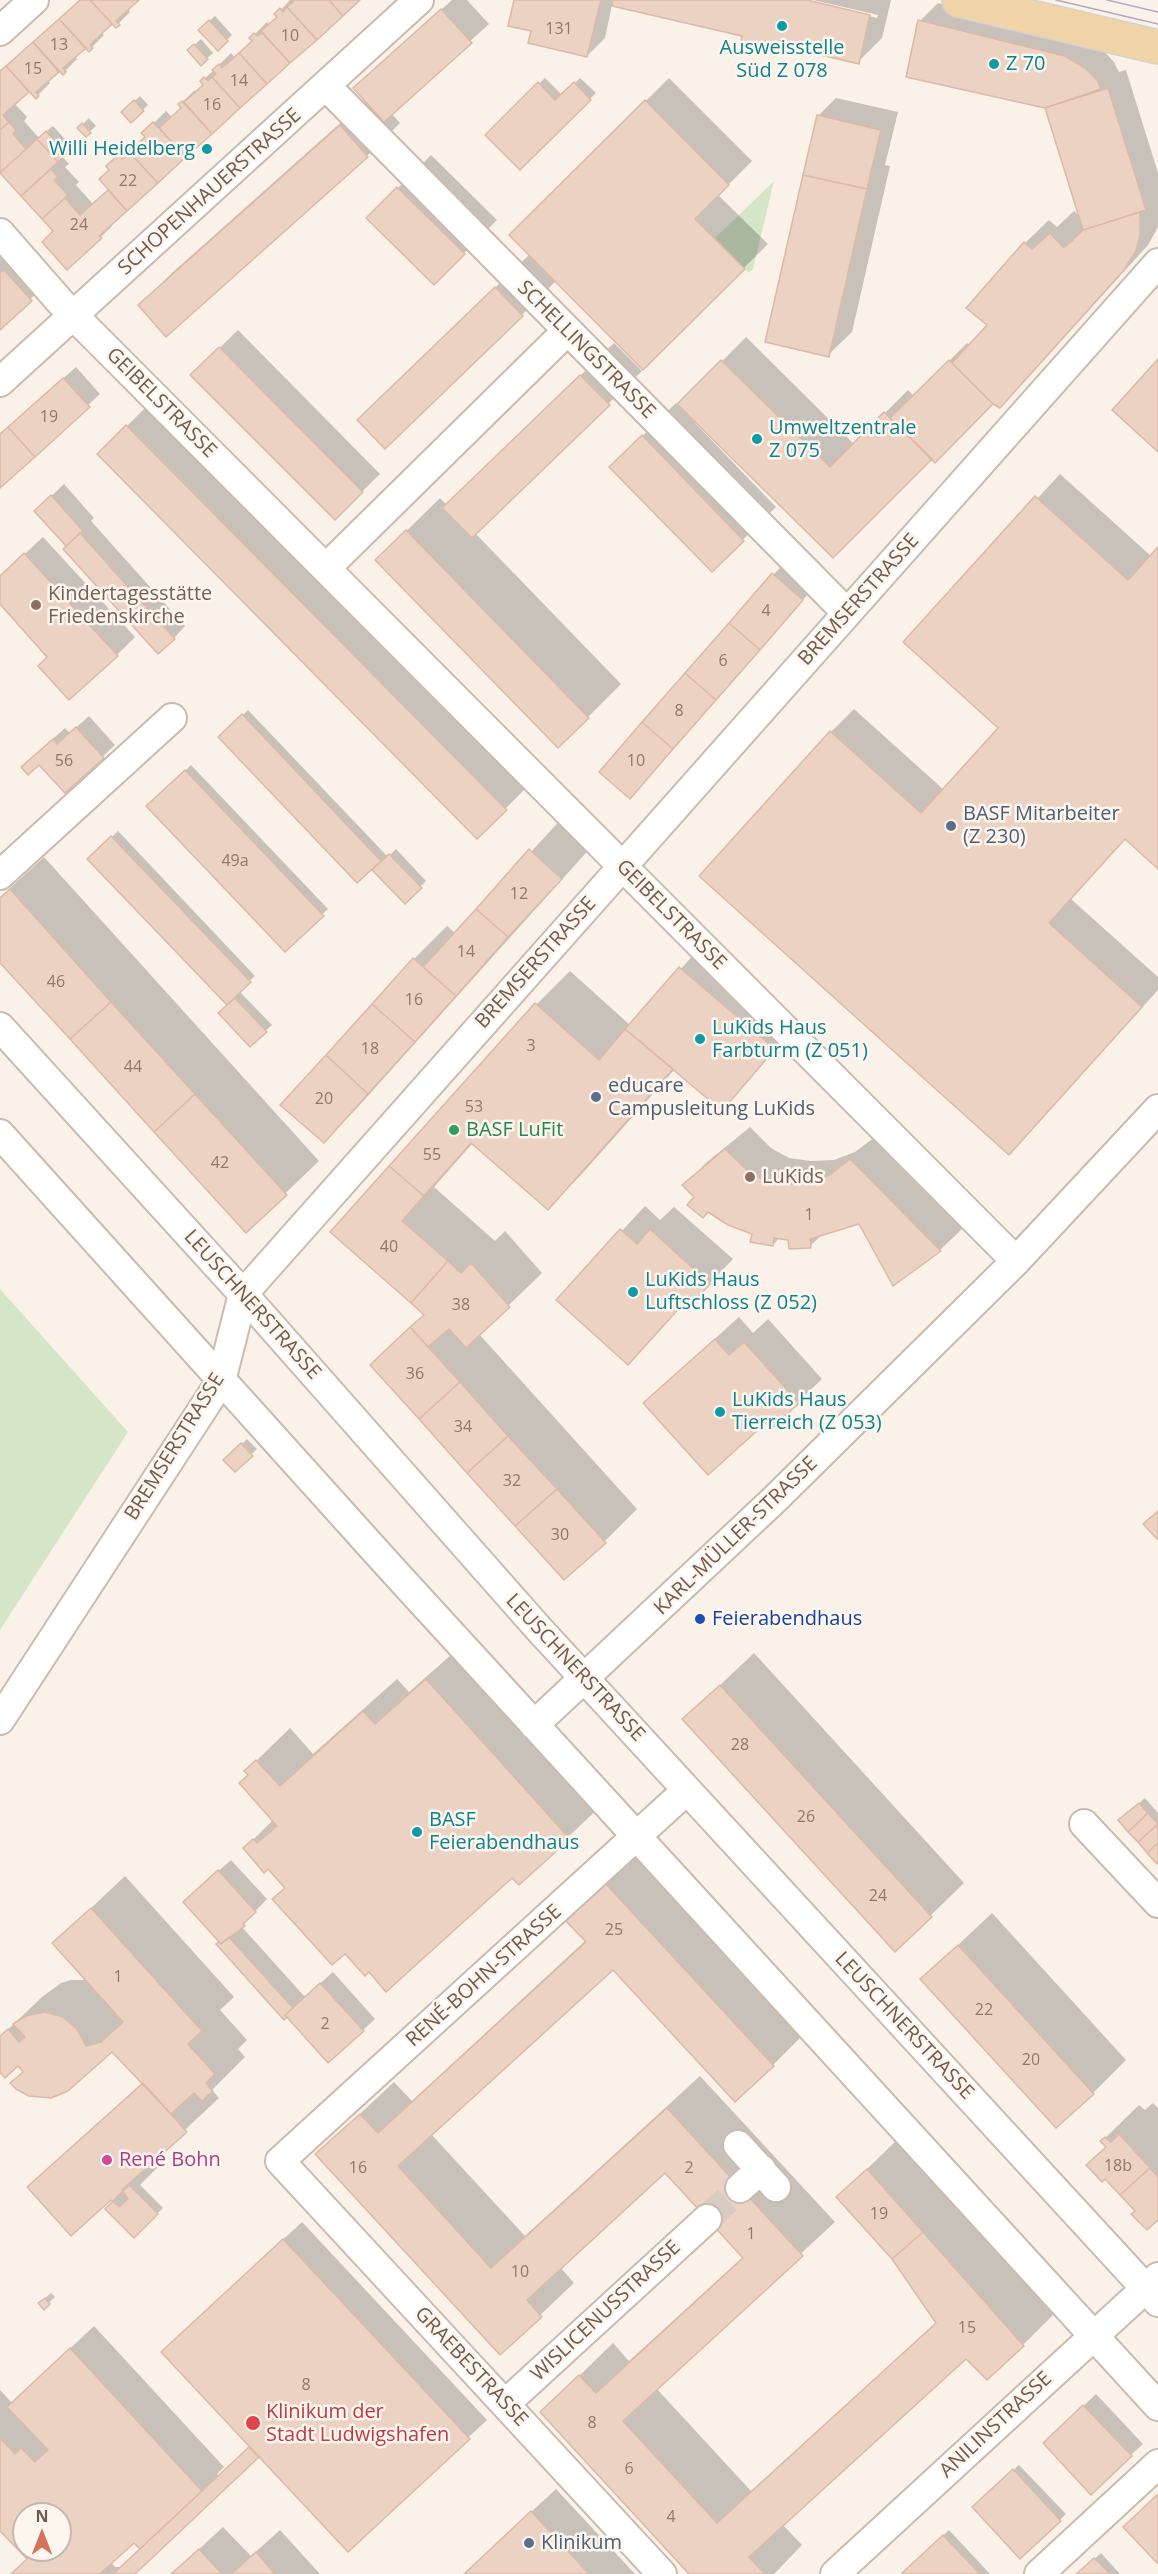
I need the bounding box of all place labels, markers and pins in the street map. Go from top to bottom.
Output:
marker: Ausweisstelle Süd Z 078 [775,19,789,33]
place label: Ausweisstelle Süd Z 078 [720,36,844,83]
place label: Z 70 [1006,52,1046,76]
marker: Z 70 [987,57,1001,71]
place label: Willi Heidelberg [49,137,195,161]
marker: Willi Heidelberg [200,142,214,156]
place label: Umweltzentrale Z 075 [769,416,917,463]
marker: Umweltzentrale Z 075 [750,432,764,446]
place label: Kindertagesstätte Friedenskirche [48,582,212,629]
marker: Kindertagesstätte Friedenskirche [29,598,43,612]
place label: BASF Mitarbeiter (Z 230) [963,802,1120,849]
marker: BASF Mitarbeiter (Z 230) [944,819,958,833]
place label: LuKids Haus Farbturm (Z 051) [712,1016,868,1063]
marker: LuKids Haus Farbturm (Z 051) [693,1032,707,1046]
place label: educare Campusleitung LuKids [608,1074,815,1121]
marker: educare Campusleitung LuKids [589,1090,603,1104]
place label: BASF LuFit [466,1118,563,1142]
marker: BASF LuFit [447,1123,461,1137]
place label: LuKids [762,1165,824,1189]
marker: LuKids [743,1170,757,1184]
place label: LuKids Haus Luftschloss (Z 052) [645,1268,817,1315]
marker: LuKids Haus Luftschloss (Z 052) [626,1285,640,1299]
place label: LuKids Haus Tierreich (Z 053) [732,1388,882,1435]
marker: LuKids Haus Tierreich (Z 053) [713,1405,727,1419]
place label: Feierabendhaus [712,1607,862,1631]
marker: Feierabendhaus [693,1612,707,1626]
place label: BASF Feierabendhaus [429,1808,579,1855]
marker: BASF Feierabendhaus [410,1825,424,1839]
place label: René Bohn [119,2148,221,2172]
marker: René Bohn [100,2153,114,2167]
place label: Klinikum der Stadt Ludwigshafen [266,2400,449,2447]
marker: Klinikum der Stadt Ludwigshafen [244,2414,262,2432]
place label: Klinikum [541,2531,622,2555]
marker: Klinikum [522,2536,536,2550]

